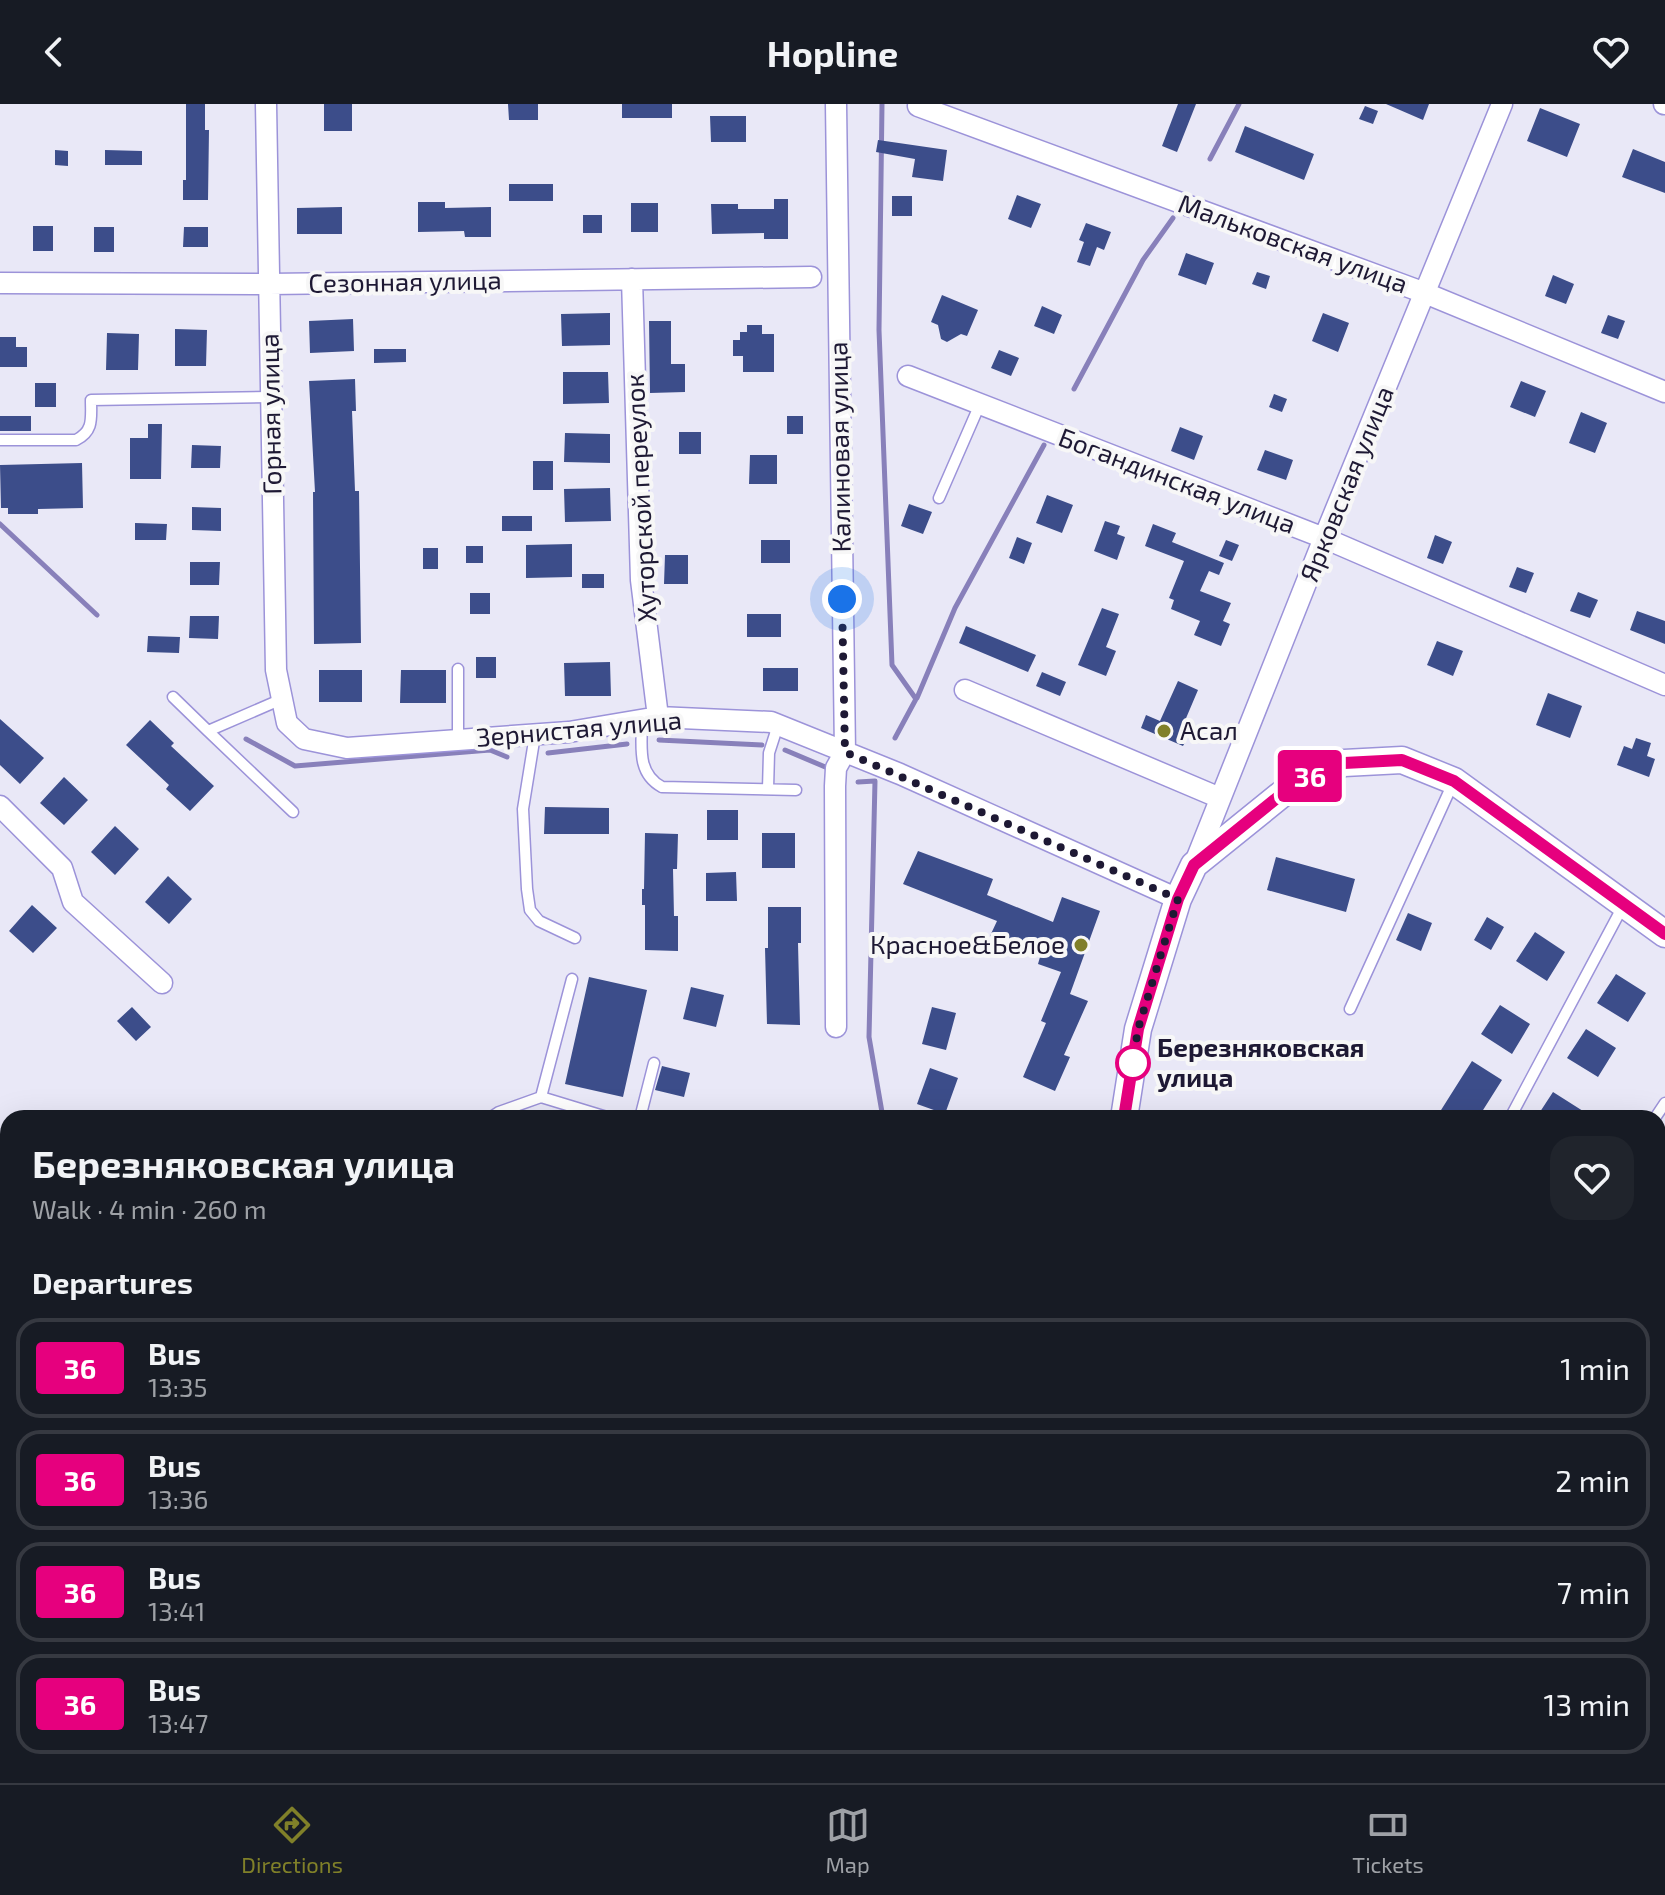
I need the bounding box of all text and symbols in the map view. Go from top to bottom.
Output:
icon: back [32,30,76,74]
icon: heart [1589,30,1633,74]
text: Hopline [767,31,898,74]
street label: Мальковская улица [1174,187,1412,299]
street label: Сезонная улица [308,263,502,299]
street label: Горная улица [253,333,287,495]
street label: Калиновая улица [821,341,857,553]
street label: Хуторской переулок [618,373,662,623]
street label: Ярковская улица [1292,381,1400,586]
street label: Богандинская улица [1054,420,1300,540]
your location [822,579,862,619]
street label: Зернистая улица [475,703,683,753]
place label: Асал [1180,714,1238,745]
marker: Асал [1155,722,1173,740]
line badge: 36 [1274,750,1346,802]
text: 36 [1294,759,1326,793]
place label: Красное&Белое [870,928,1065,959]
marker: Красное&Белое [1072,936,1090,954]
place label: Березняковская улица [1157,1031,1365,1092]
marker: Березняковская улица [1116,1046,1150,1080]
button: heart [1550,1136,1634,1220]
text: Березняковская улица [32,1140,455,1186]
text: Walk · 4 min · 260 m [32,1193,267,1224]
text: Departures [32,1264,193,1300]
text: Bus [148,1335,201,1371]
text: 1 min [1560,1350,1630,1386]
text: 36 [64,1351,96,1385]
text: 13:35 [148,1371,207,1402]
text: Bus [148,1447,201,1483]
text: 2 min [1555,1462,1630,1498]
text: 36 [64,1463,96,1497]
text: 13:36 [148,1483,208,1514]
text: Bus [148,1559,201,1595]
text: 7 min [1557,1574,1630,1610]
text: 36 [64,1575,96,1609]
text: 13:41 [148,1595,205,1626]
text: Bus [148,1671,201,1707]
text: 13 min [1544,1686,1630,1722]
text: 36 [64,1687,96,1721]
text: 13:47 [148,1707,208,1738]
tab: Directions [241,1803,343,1877]
tab: Map [826,1803,870,1877]
tab: Tickets [1352,1803,1424,1877]

